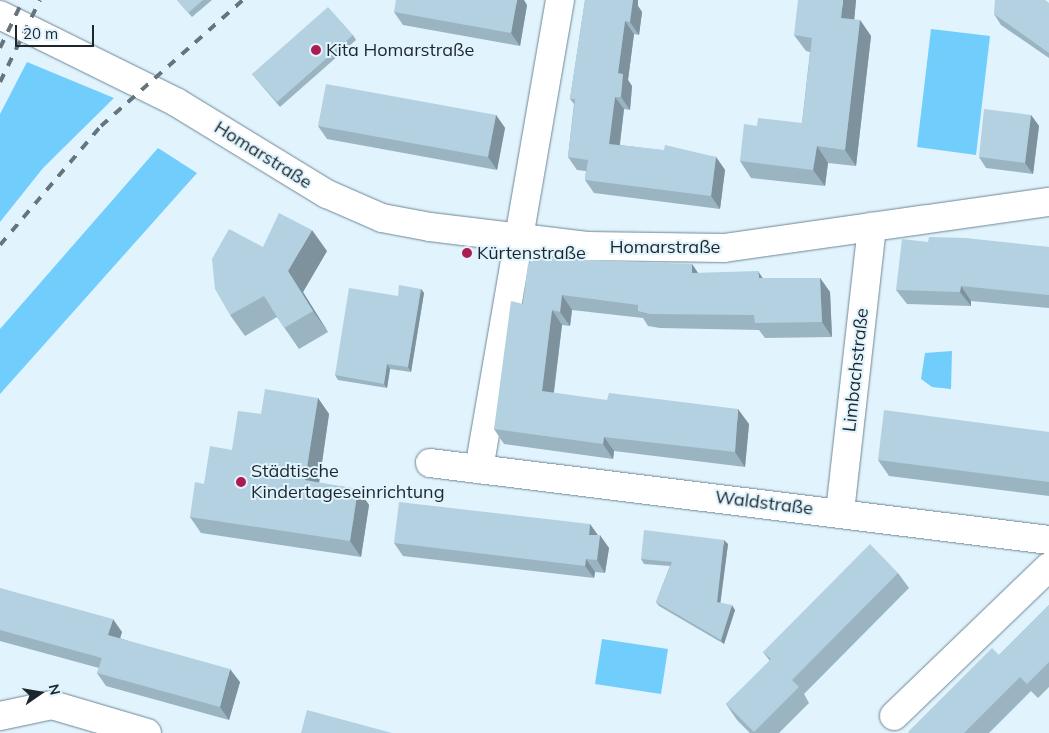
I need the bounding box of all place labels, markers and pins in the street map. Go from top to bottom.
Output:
place label: Kita Homarstraße [326,39,474,61]
marker: Kita Homarstraße [310,44,322,56]
place label: Kürtenstraße [477,242,586,264]
marker: Kürtenstraße [461,247,473,259]
place label: Städtische Kindertageseinrichtung [251,461,445,504]
marker: Städtische Kindertageseinrichtung [235,476,247,488]

